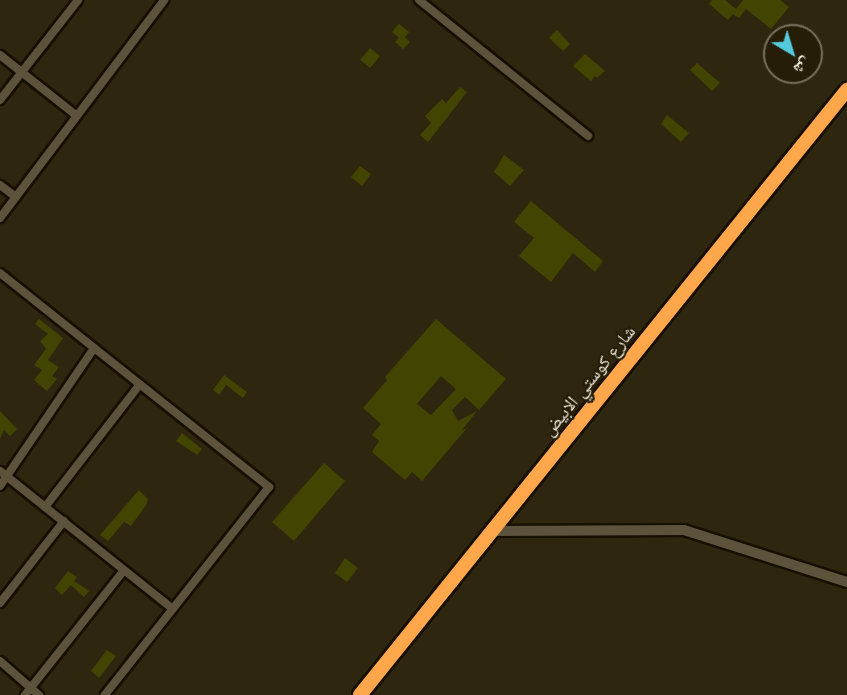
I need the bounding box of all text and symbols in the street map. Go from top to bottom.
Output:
north arrow [763,24,823,84]
text: ش [790,53,816,80]
street label: شارع كوستي الابيض [538,321,640,441]

